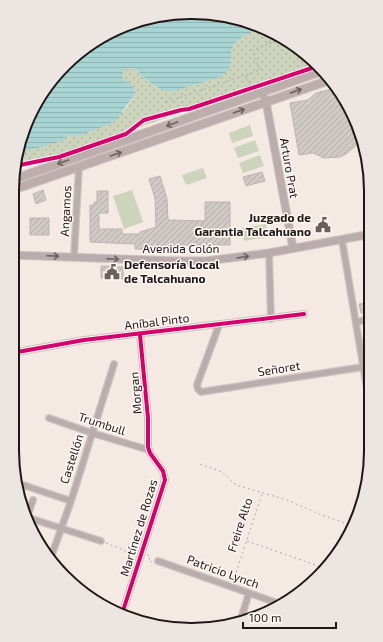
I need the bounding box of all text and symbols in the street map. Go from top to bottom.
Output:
one-way arrow [290,87,302,95]
one-way arrow [233,107,245,115]
one-way arrow [165,121,178,128]
street label: Arturo Prat [278,137,302,199]
one-way arrow [110,150,123,157]
one-way arrow [56,159,69,166]
street label: Angamos [57,185,73,237]
place label: Juzgado de Garantia Talcahuano [194,210,311,238]
public building icon: Juzgado de Garantia Talcahuano [314,216,332,234]
street label: Avenida Colón [142,241,220,255]
one-way arrow [46,252,59,260]
one-way arrow [236,253,249,261]
one-way arrow [106,255,119,262]
place label: Defensoría Local de Talcahuano [124,257,220,285]
public building icon: Defensoría Local de Talcahuano [103,263,121,281]
street label: Aníbal Pinto [124,310,190,332]
street label: Señoret [257,358,301,378]
street label: Morgan [126,371,144,415]
street label: Trumbull [77,409,128,437]
street label: Castellón [56,432,86,485]
street label: Martínez de Rozas [117,478,159,578]
street label: Freire Alto [224,496,254,554]
street label: Patricio Lynch [185,552,261,591]
scale bar [243,604,336,630]
text: 100 m [249,610,281,624]

